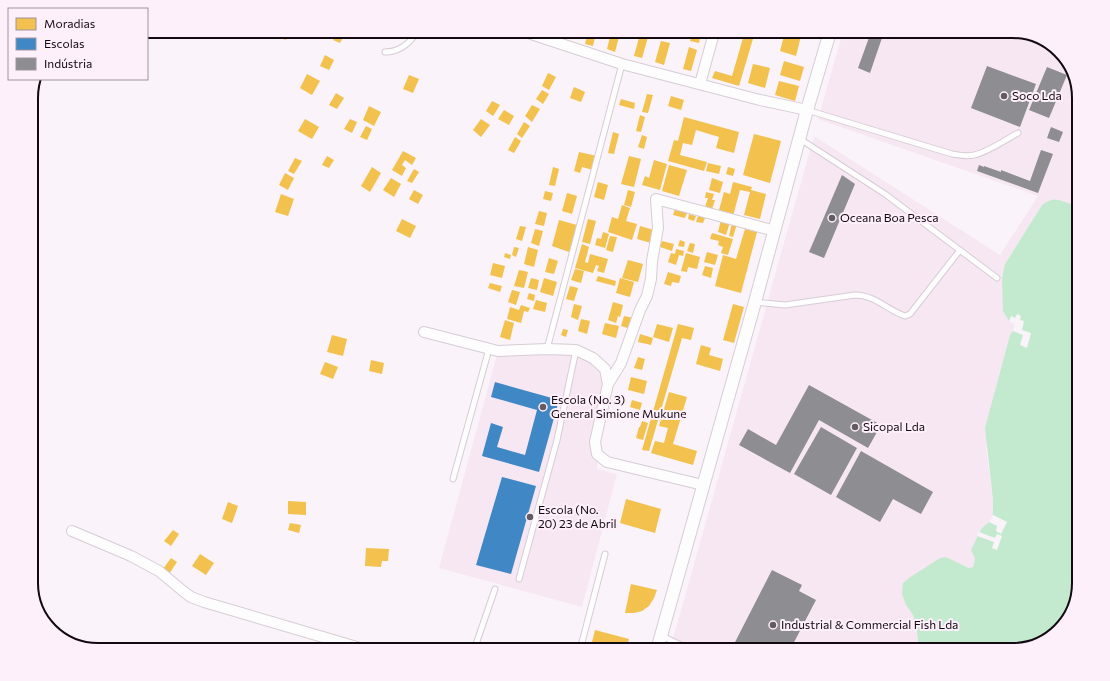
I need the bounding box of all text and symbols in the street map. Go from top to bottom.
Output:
legend [8,8,148,80]
text: Moradias [44,16,95,30]
text: Escolas [44,36,84,50]
text: Indústria [44,56,92,70]
place label: Soco Lda [1012,88,1062,102]
marker: Soco Lda [999,91,1009,101]
place label: Oceana Boa Pesca [840,210,939,224]
marker: Oceana Boa Pesca [827,213,837,223]
place label: Escola (No. 3) General Simione Mukune [551,392,687,420]
marker: Escola (No. 3) General Simione Mukune [538,402,548,412]
place label: Sicopal Lda [863,419,925,433]
marker: Sicopal Lda [850,422,860,432]
place label: Escola (No. 20) 23 de Abril [538,502,617,530]
marker: Escola (No. 20) 23 de Abril [525,512,535,522]
place label: Industrial & Commercial Fish Lda [781,617,958,631]
marker: Industrial & Commercial Fish Lda [768,620,778,630]

